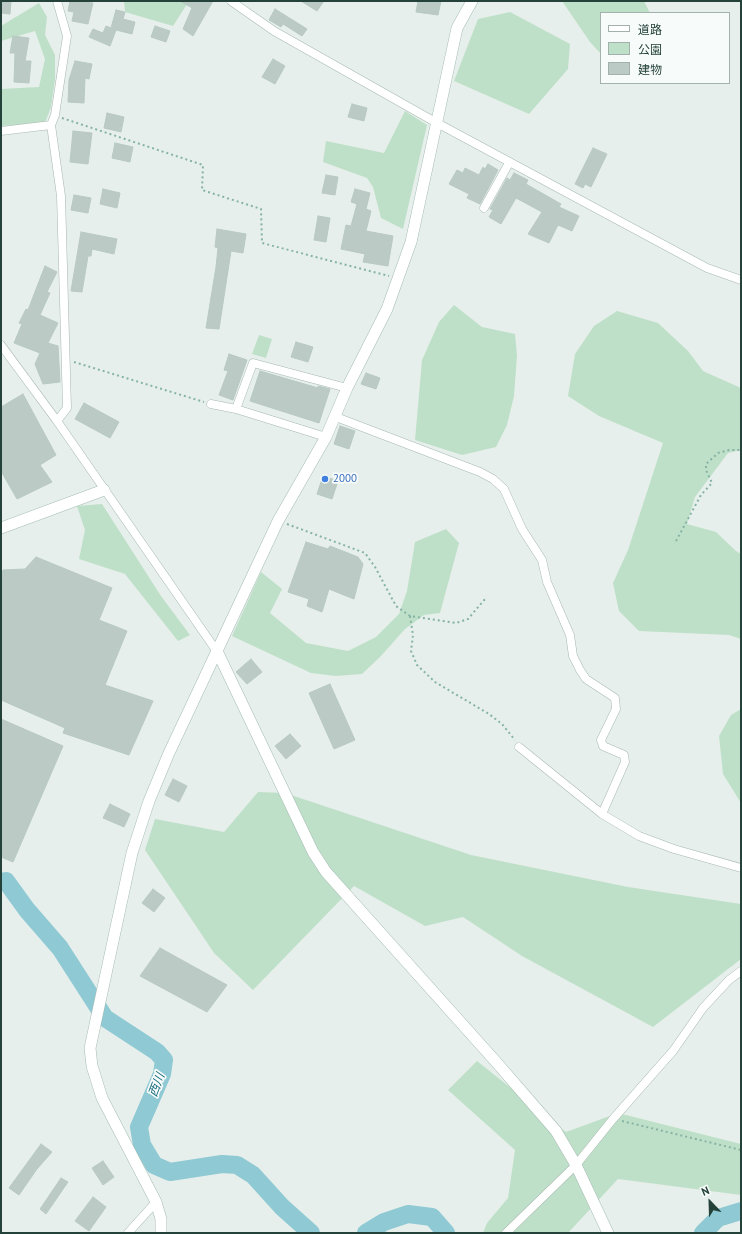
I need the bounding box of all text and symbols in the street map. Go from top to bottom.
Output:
legend [600,12,730,84]
text: 道路 [638,22,662,37]
text: 公園 [638,42,662,57]
text: 建物 [638,62,662,77]
place label: 2000 [333,472,357,486]
marker: 2000 [320,474,330,484]
water label: 西川 [146,1071,168,1099]
north arrow [690,1182,730,1222]
text: N [699,1183,711,1199]

